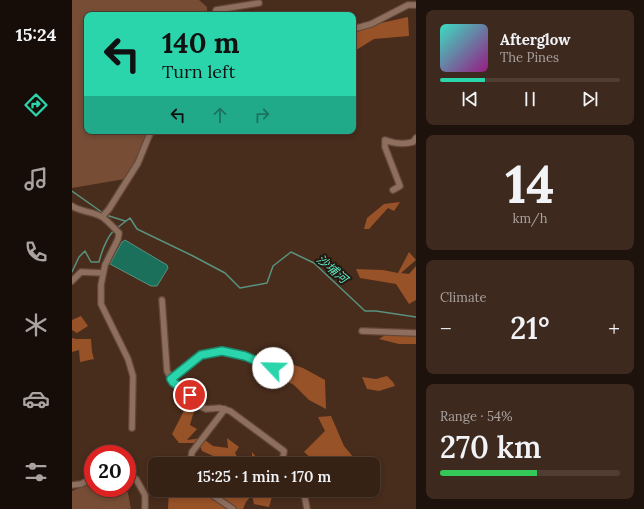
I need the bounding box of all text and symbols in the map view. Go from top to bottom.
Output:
text: 15:24 [16,23,56,46]
text: 140 m [162,25,240,61]
icon: left [96,28,148,80]
text: Afterglow [500,30,570,49]
text: The Pines [500,49,559,66]
text: Turn left [162,60,235,83]
icon: previous [459,88,481,110]
icon: pause [519,88,541,110]
icon: next [579,88,601,110]
icon: directions [22,91,50,119]
icon: left [167,104,189,126]
icon: ahead [209,104,231,126]
icon: right [251,104,273,126]
text: 14 [505,151,555,217]
icon: music [22,165,50,193]
text: km/h [512,210,548,227]
icon: phone [22,238,50,266]
water label: 沙埔河 [314,251,352,287]
text: Climate [440,289,487,306]
text: 21° [510,309,550,347]
icon: climate [22,311,50,339]
text: − [440,314,452,342]
text: + [608,314,620,342]
position arrow [252,347,294,389]
pin [173,378,207,412]
icon: arrive [179,384,201,406]
icon: car [22,385,50,413]
text: Range · 54% [440,408,512,425]
text: 270 km [440,428,541,466]
speed limit sign: 20 [84,445,136,497]
icon: filters [22,458,50,486]
text: 15:25 · 1 min · 170 m [197,467,331,486]

